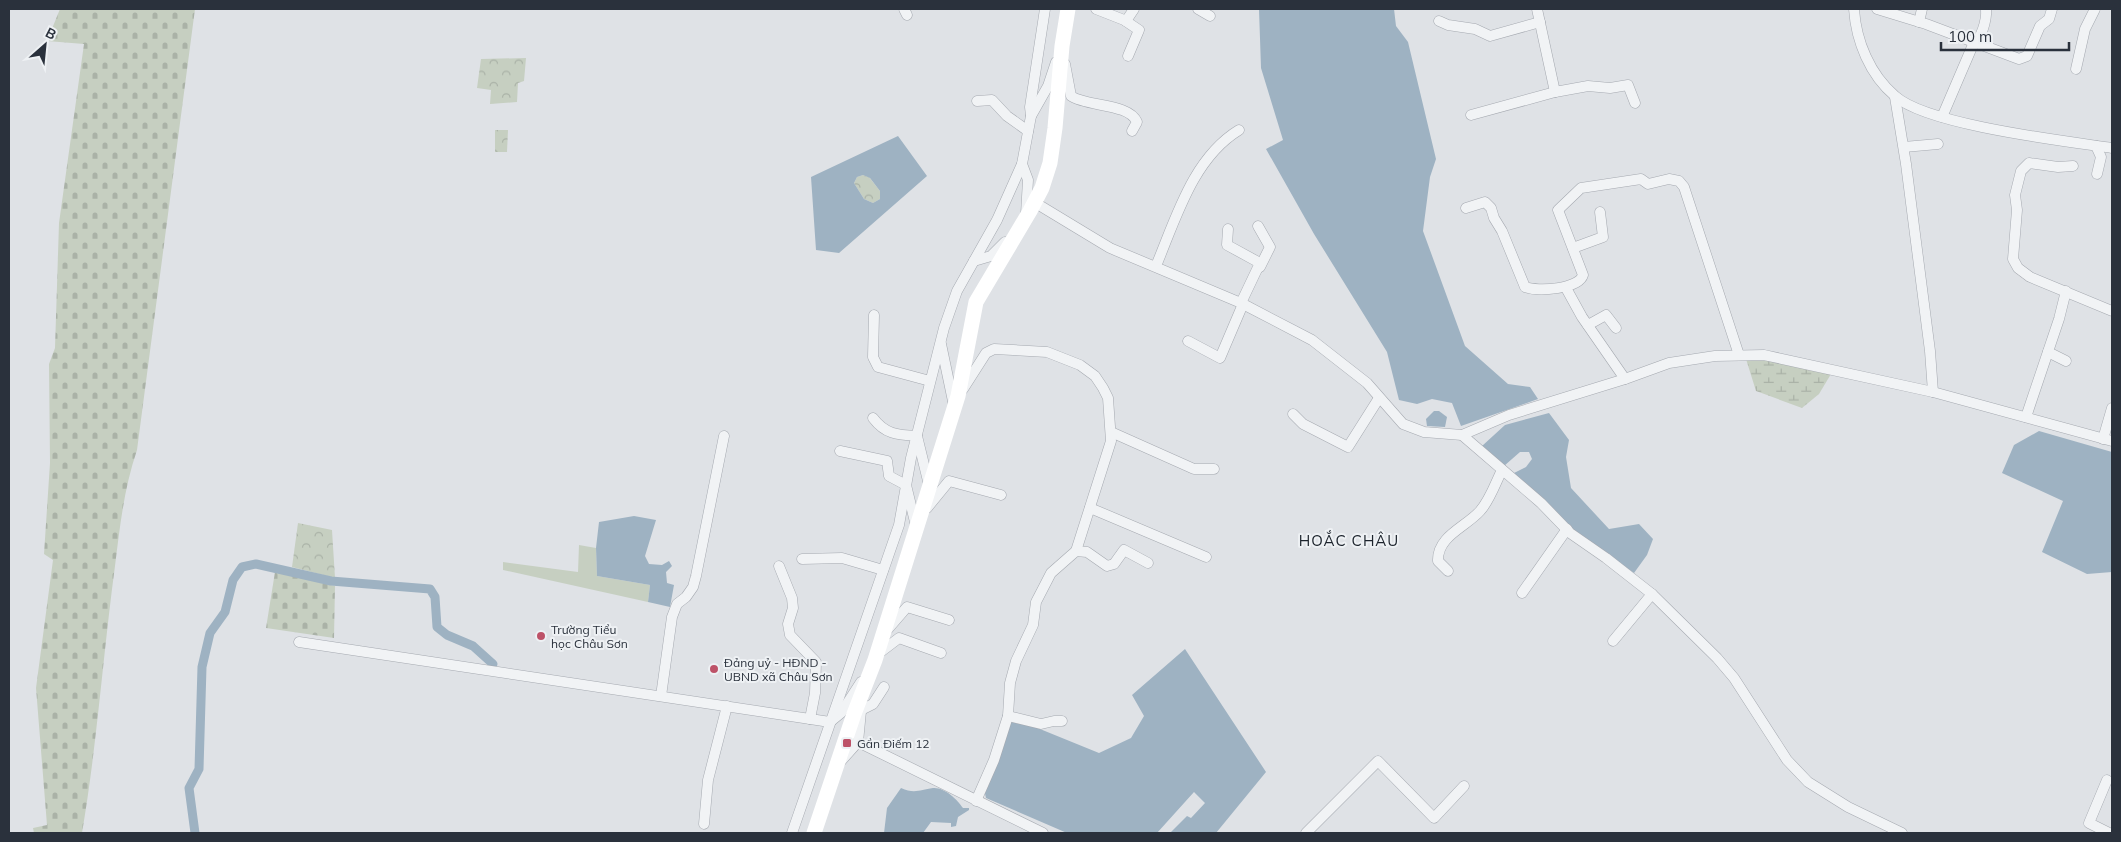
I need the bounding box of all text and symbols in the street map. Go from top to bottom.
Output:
north arrow [20,20,70,70]
scale bar [1941,20,2068,52]
text: B [43,23,60,44]
text: 100 m [1948,27,1992,46]
district label: HOẮC CHÂU [1299,530,1399,550]
place label: Trường Tiểu học Châu Sơn [551,622,628,651]
marker: Trường Tiểu học Châu Sơn [535,630,547,642]
place label: Đảng uỷ - HĐND - UBND xã Châu Sơn [724,655,833,684]
marker: Đảng uỷ - HĐND - UBND xã Châu Sơn [708,663,720,675]
place label: Gần Điếm 12 [857,736,930,751]
marker: Gần Điếm 12 [841,737,853,749]

